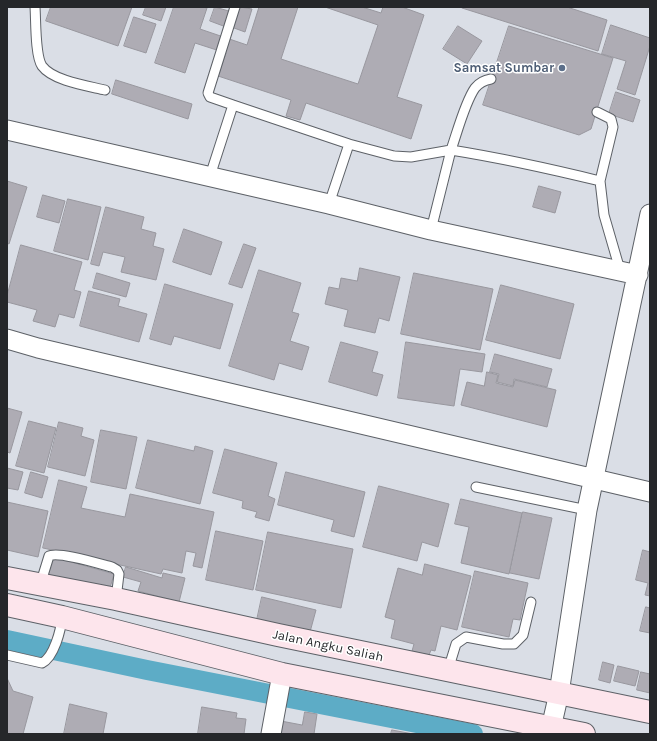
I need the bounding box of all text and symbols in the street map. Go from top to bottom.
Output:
place label: Samsat Sumbar [453,60,554,76]
marker: Samsat Sumbar [557,63,567,73]
street label: Jalan Angku Saliah [271,627,385,665]

